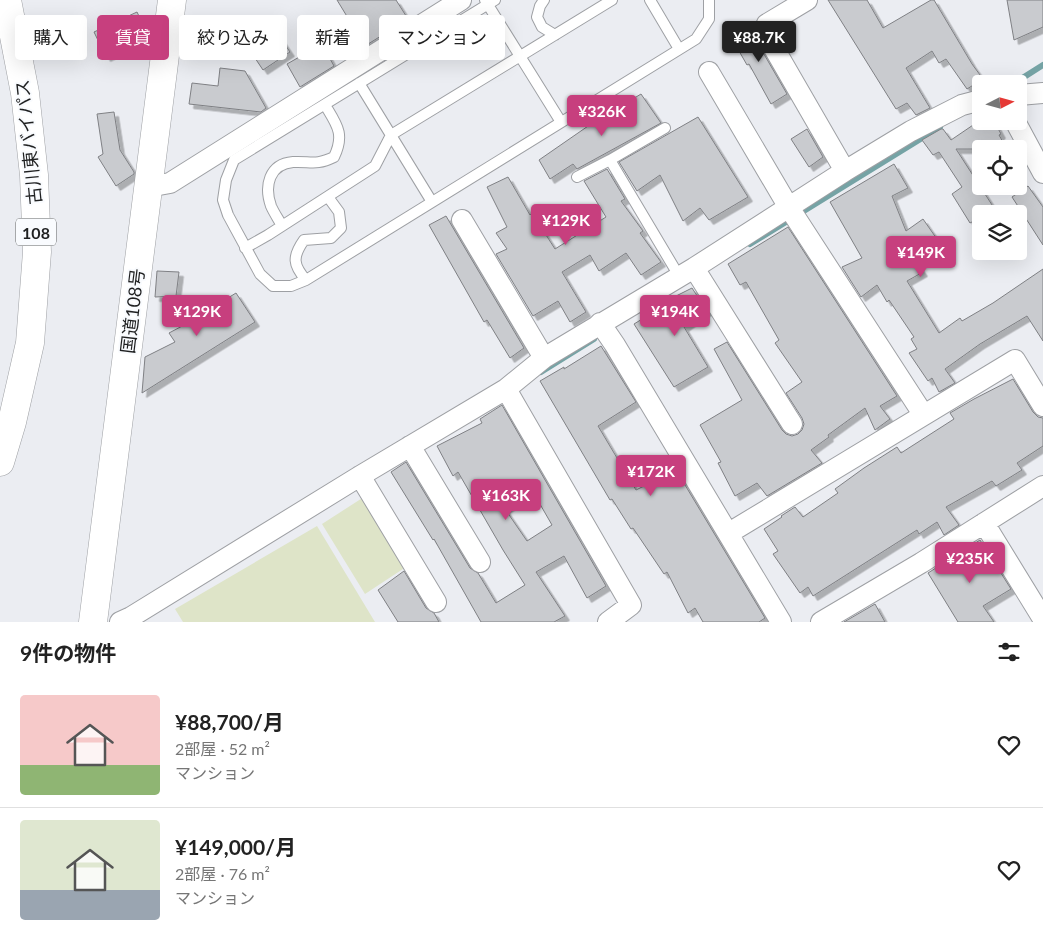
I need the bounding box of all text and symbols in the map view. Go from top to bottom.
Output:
chip: 購入 [15,15,87,60]
chip: 賃貸 [97,15,169,60]
chip: 絞り込み [179,15,287,60]
chip: 新着 [297,15,369,60]
chip: マンション [379,15,505,60]
pin: ¥88.7K [718,20,800,63]
text: ¥88.7K [733,27,785,46]
north arrow [972,75,1028,130]
map controls [972,75,1027,260]
street label: 古川東バイパス [10,78,46,206]
pin: ¥326K [567,94,637,137]
text: ¥326K [578,101,626,120]
button: locate [972,140,1027,195]
pin: ¥129K [531,204,601,246]
button: layers [972,205,1027,260]
text: ¥129K [542,210,590,229]
road number: 108 [16,218,56,246]
pin: ¥149K [886,236,956,278]
text: ¥149K [897,242,945,261]
street label: 国道108号 [116,267,148,355]
pin: ¥129K [162,294,232,337]
pin: ¥194K [640,294,710,337]
text: ¥129K [173,301,221,320]
text: ¥194K [651,301,699,320]
pin: ¥172K [616,454,686,497]
text: ¥172K [627,461,675,480]
pin: ¥163K [471,478,541,521]
text: ¥163K [482,485,530,504]
pin: ¥235K [935,542,1005,584]
text: ¥235K [946,548,994,567]
icon: filters [995,638,1023,666]
text: 9件の物件 [20,640,116,665]
text: ¥88,700/月 [175,709,284,734]
icon: home [60,715,120,775]
icon: heart [995,731,1023,759]
text: 2部屋 · 52 m² [175,739,270,758]
text: マンション [175,763,255,782]
text: ¥149,000/月 [175,834,296,859]
icon: home [60,840,120,900]
icon: heart [995,856,1023,884]
text: 2部屋 · 76 m² [175,864,270,883]
text: マンション [175,888,255,907]

